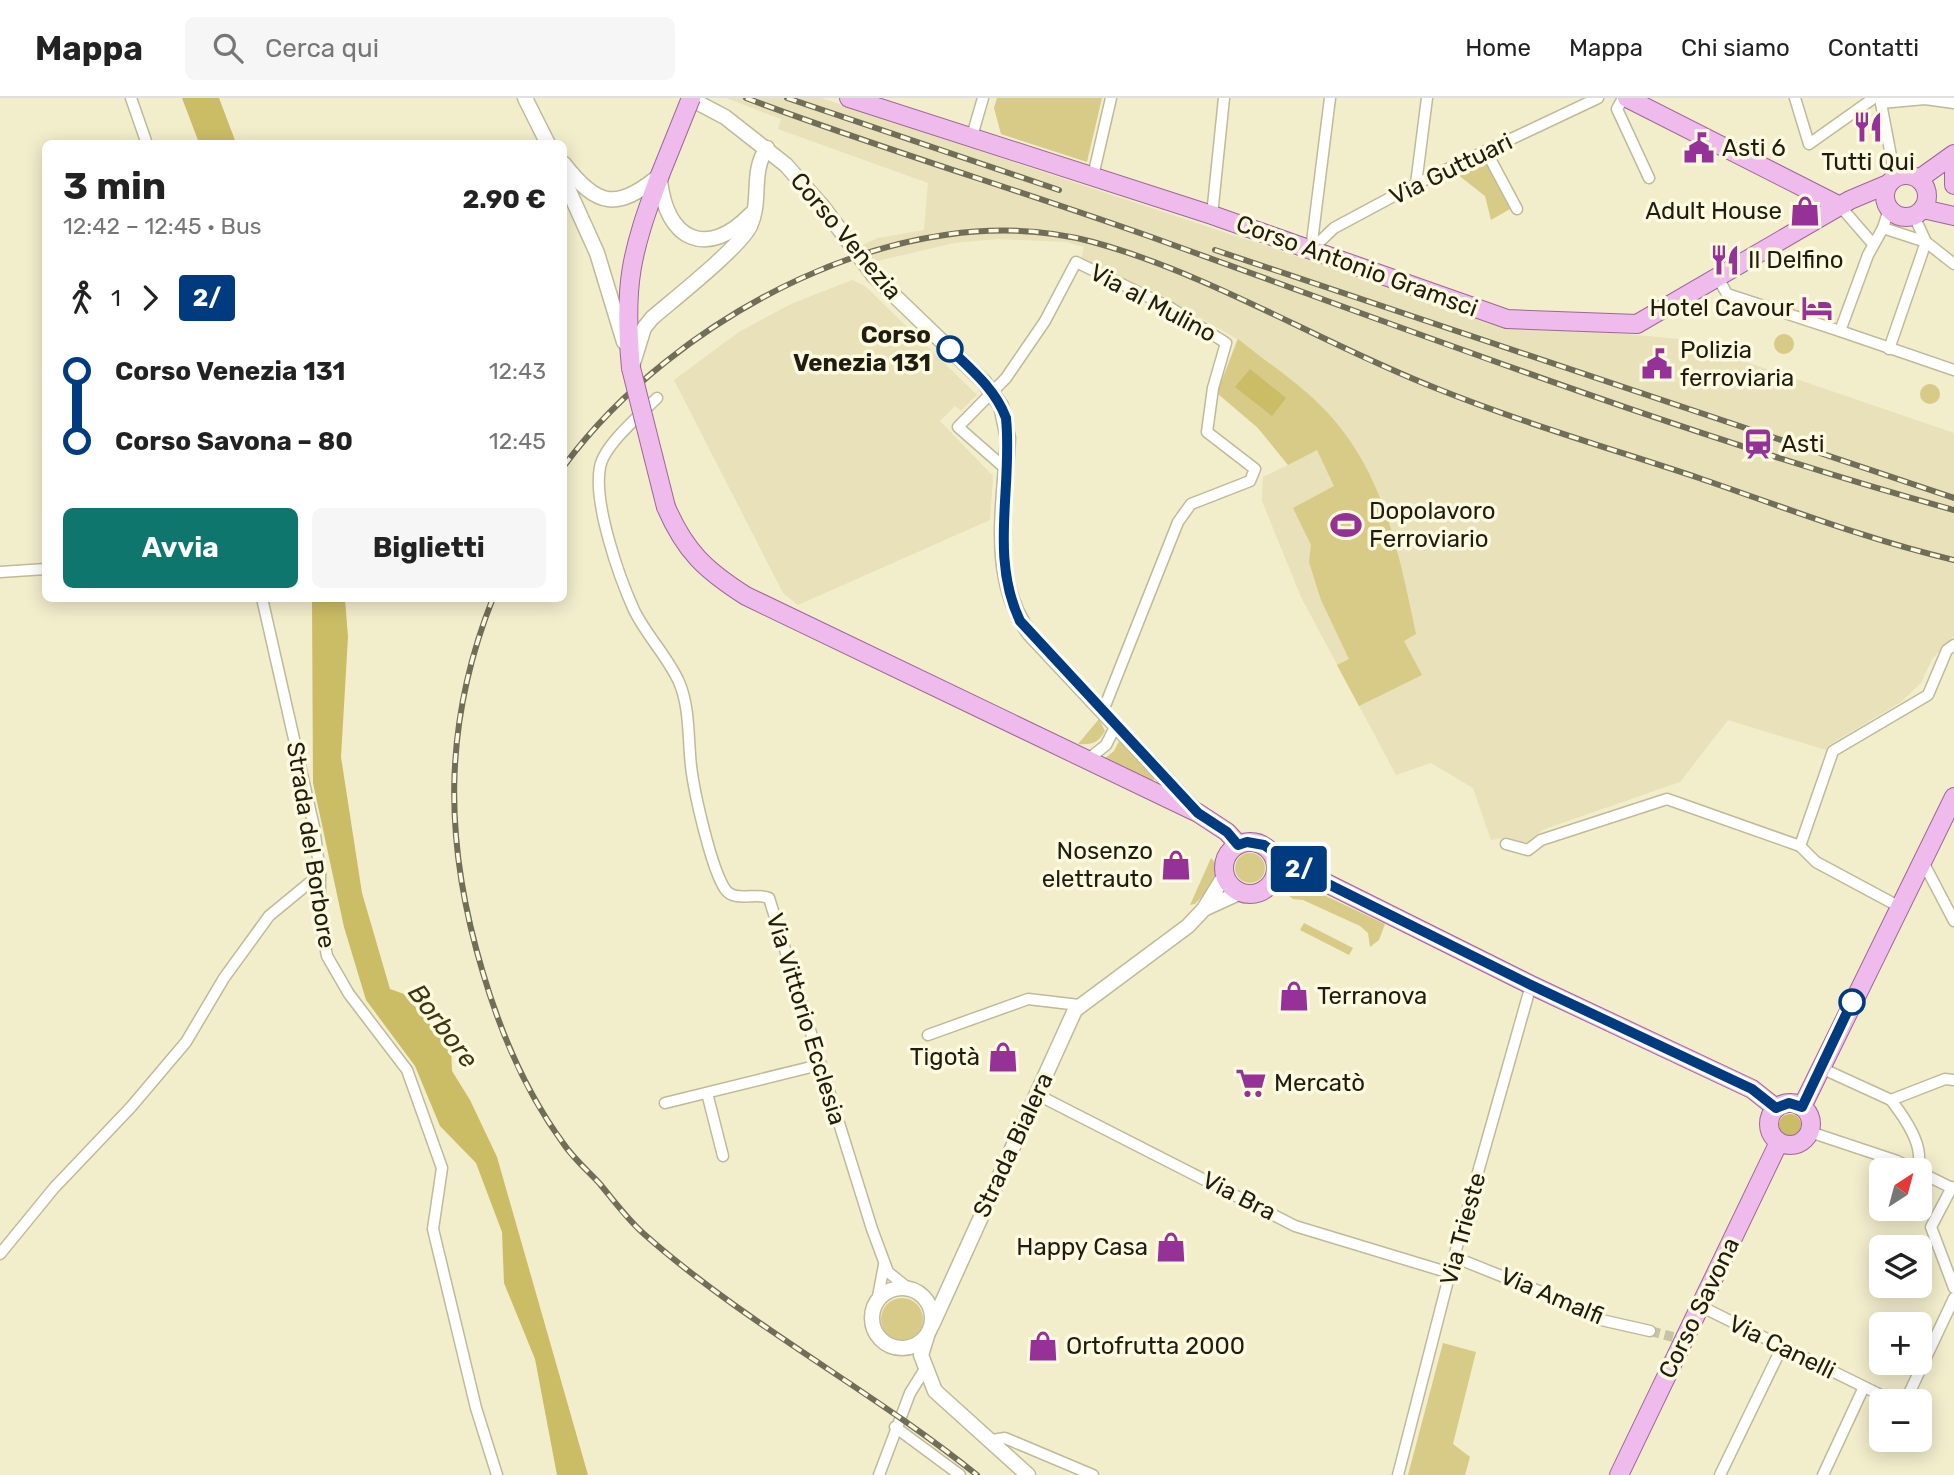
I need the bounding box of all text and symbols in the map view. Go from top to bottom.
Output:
search box [185,17,675,80]
text: Mappa [35,29,143,68]
icon: search [209,29,247,67]
text: Cerca qui [265,33,379,64]
text: Home [1465,34,1531,62]
text: Mappa [1569,34,1643,62]
text: Chi siamo [1681,34,1790,62]
text: Contatti [1828,34,1919,62]
restaurant icon: Tutti Qui [1851,110,1885,144]
street label: Via Guttuari [1385,127,1517,211]
public building icon: Asti 6 [1682,131,1716,165]
place label: Asti 6 [1722,134,1786,162]
place label: Tutti Qui [1821,148,1915,176]
text: 3 min [63,163,166,209]
street label: Corso Venezia [785,167,907,305]
text: 2.90 € [462,184,546,215]
shop icon: Adult House [1788,194,1822,228]
place label: Adult House [1645,197,1782,225]
street label: Corso Antonio Gramsci [1232,209,1482,323]
text: 12:42 – 12:45 · Bus [63,212,261,240]
restaurant icon: Il Delfino [1708,243,1742,277]
place label: Il Delfino [1748,246,1844,274]
street label: Via al Mulino [1085,258,1221,348]
icon: walk [63,279,101,317]
icon: forward [131,279,169,317]
text: 1 [111,284,121,312]
text: 2/ [193,284,221,312]
hotel icon: Hotel Cavour [1800,291,1834,325]
place label: Hotel Cavour [1649,294,1794,322]
place label: Corso Venezia 131 [793,321,931,377]
marker: Corso Venezia 131 [937,336,963,362]
place label: Polizia ferroviaria [1680,336,1794,392]
public building icon: Polizia ferroviaria [1640,347,1674,381]
text: Corso Venezia 131 [115,356,346,387]
text: 12:43 [489,357,546,385]
text: Corso Savona – 80 [115,426,353,457]
text: 12:45 [489,427,546,455]
station icon: Asti [1741,427,1775,461]
place label: Asti [1781,430,1825,458]
place label: Dopolavoro Ferroviario [1369,497,1496,553]
button: Avvia [63,508,298,588]
button: Biglietti [312,508,546,588]
sports icon: Dopolavoro Ferroviario [1329,508,1363,542]
street label: Strada del Borbore [281,740,341,950]
place label: Nosenzo elettrauto [1042,837,1153,893]
line badge: 2/ [1268,846,1330,892]
shop icon: Nosenzo elettrauto [1159,848,1193,882]
text: 2/ [1285,855,1313,883]
street label: Via Vittorio Ecclesia [760,910,852,1128]
water label: Borbore [401,978,485,1074]
shop icon: Terranova [1277,979,1311,1013]
place label: Terranova [1317,982,1427,1010]
unlabelled marker [1839,989,1865,1015]
shop icon: Tigotà [986,1040,1020,1074]
place label: Tigotà [910,1043,980,1071]
supermarket icon: Mercatò [1234,1066,1268,1100]
street label: Strada Bialera [967,1068,1059,1222]
place label: Mercatò [1274,1069,1365,1097]
north arrow [1869,1158,1932,1222]
map controls [1869,1158,1932,1452]
street label: Via Bra [1198,1166,1280,1226]
street label: Via Trieste [1435,1170,1491,1288]
shop icon: Happy Casa [1154,1230,1188,1264]
place label: Happy Casa [1016,1233,1148,1261]
street label: Corso Savona [1653,1233,1745,1383]
button: layers [1869,1235,1932,1298]
street label: Via Amalfi [1496,1262,1608,1330]
street label: Via Canelli [1724,1309,1840,1385]
button: + [1869,1312,1932,1375]
shop icon: Ortofrutta 2000 [1026,1329,1060,1363]
place label: Ortofrutta 2000 [1066,1332,1245,1360]
button: − [1869,1389,1932,1452]

